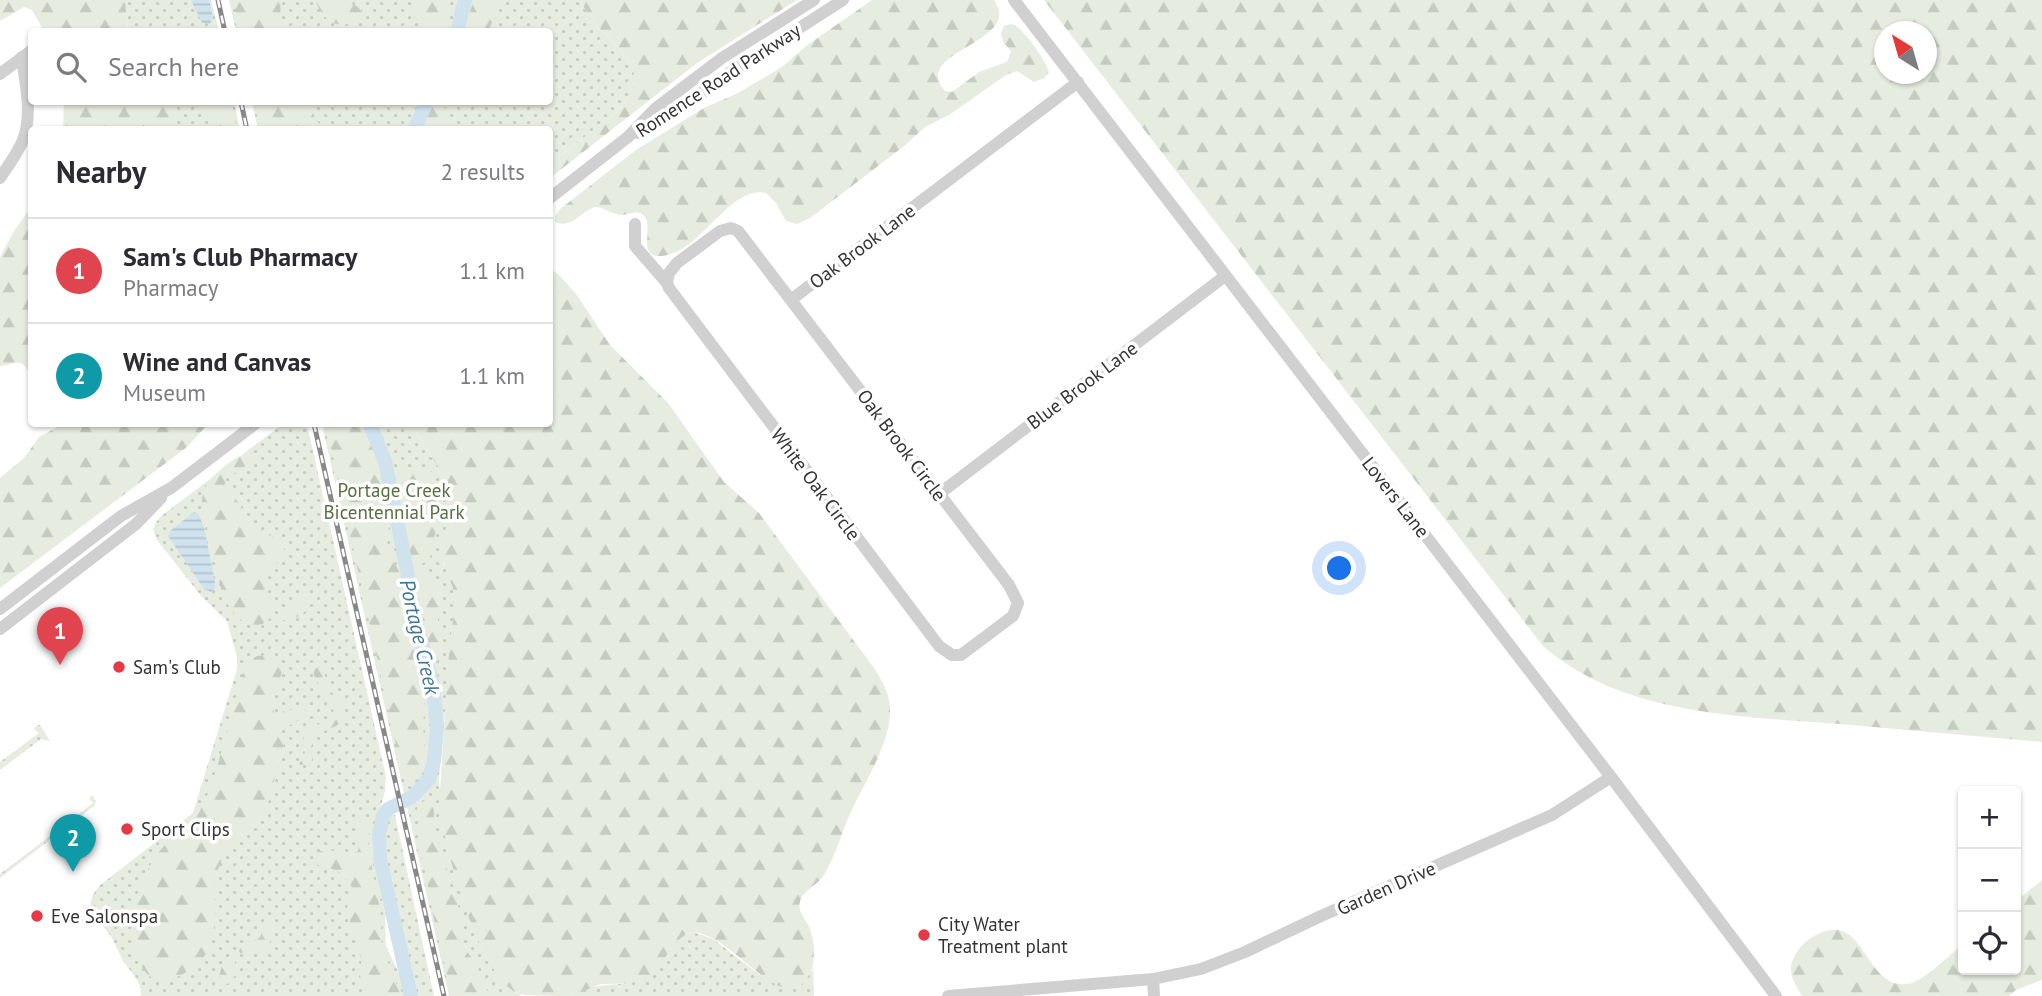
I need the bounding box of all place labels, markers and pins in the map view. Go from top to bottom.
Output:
pin: 1 [37,607,83,665]
place label: Sam's Club [133,655,221,679]
marker: Sam's Club [111,659,127,675]
pin: 2 [50,814,96,872]
place label: Sport Clips [141,817,230,841]
marker: Sport Clips [119,821,135,837]
place label: Eve Salonspa [51,904,158,928]
marker: Eve Salonspa [29,908,45,924]
place label: City Water Treatment plant [938,912,1068,958]
marker: City Water Treatment plant [916,927,932,943]

